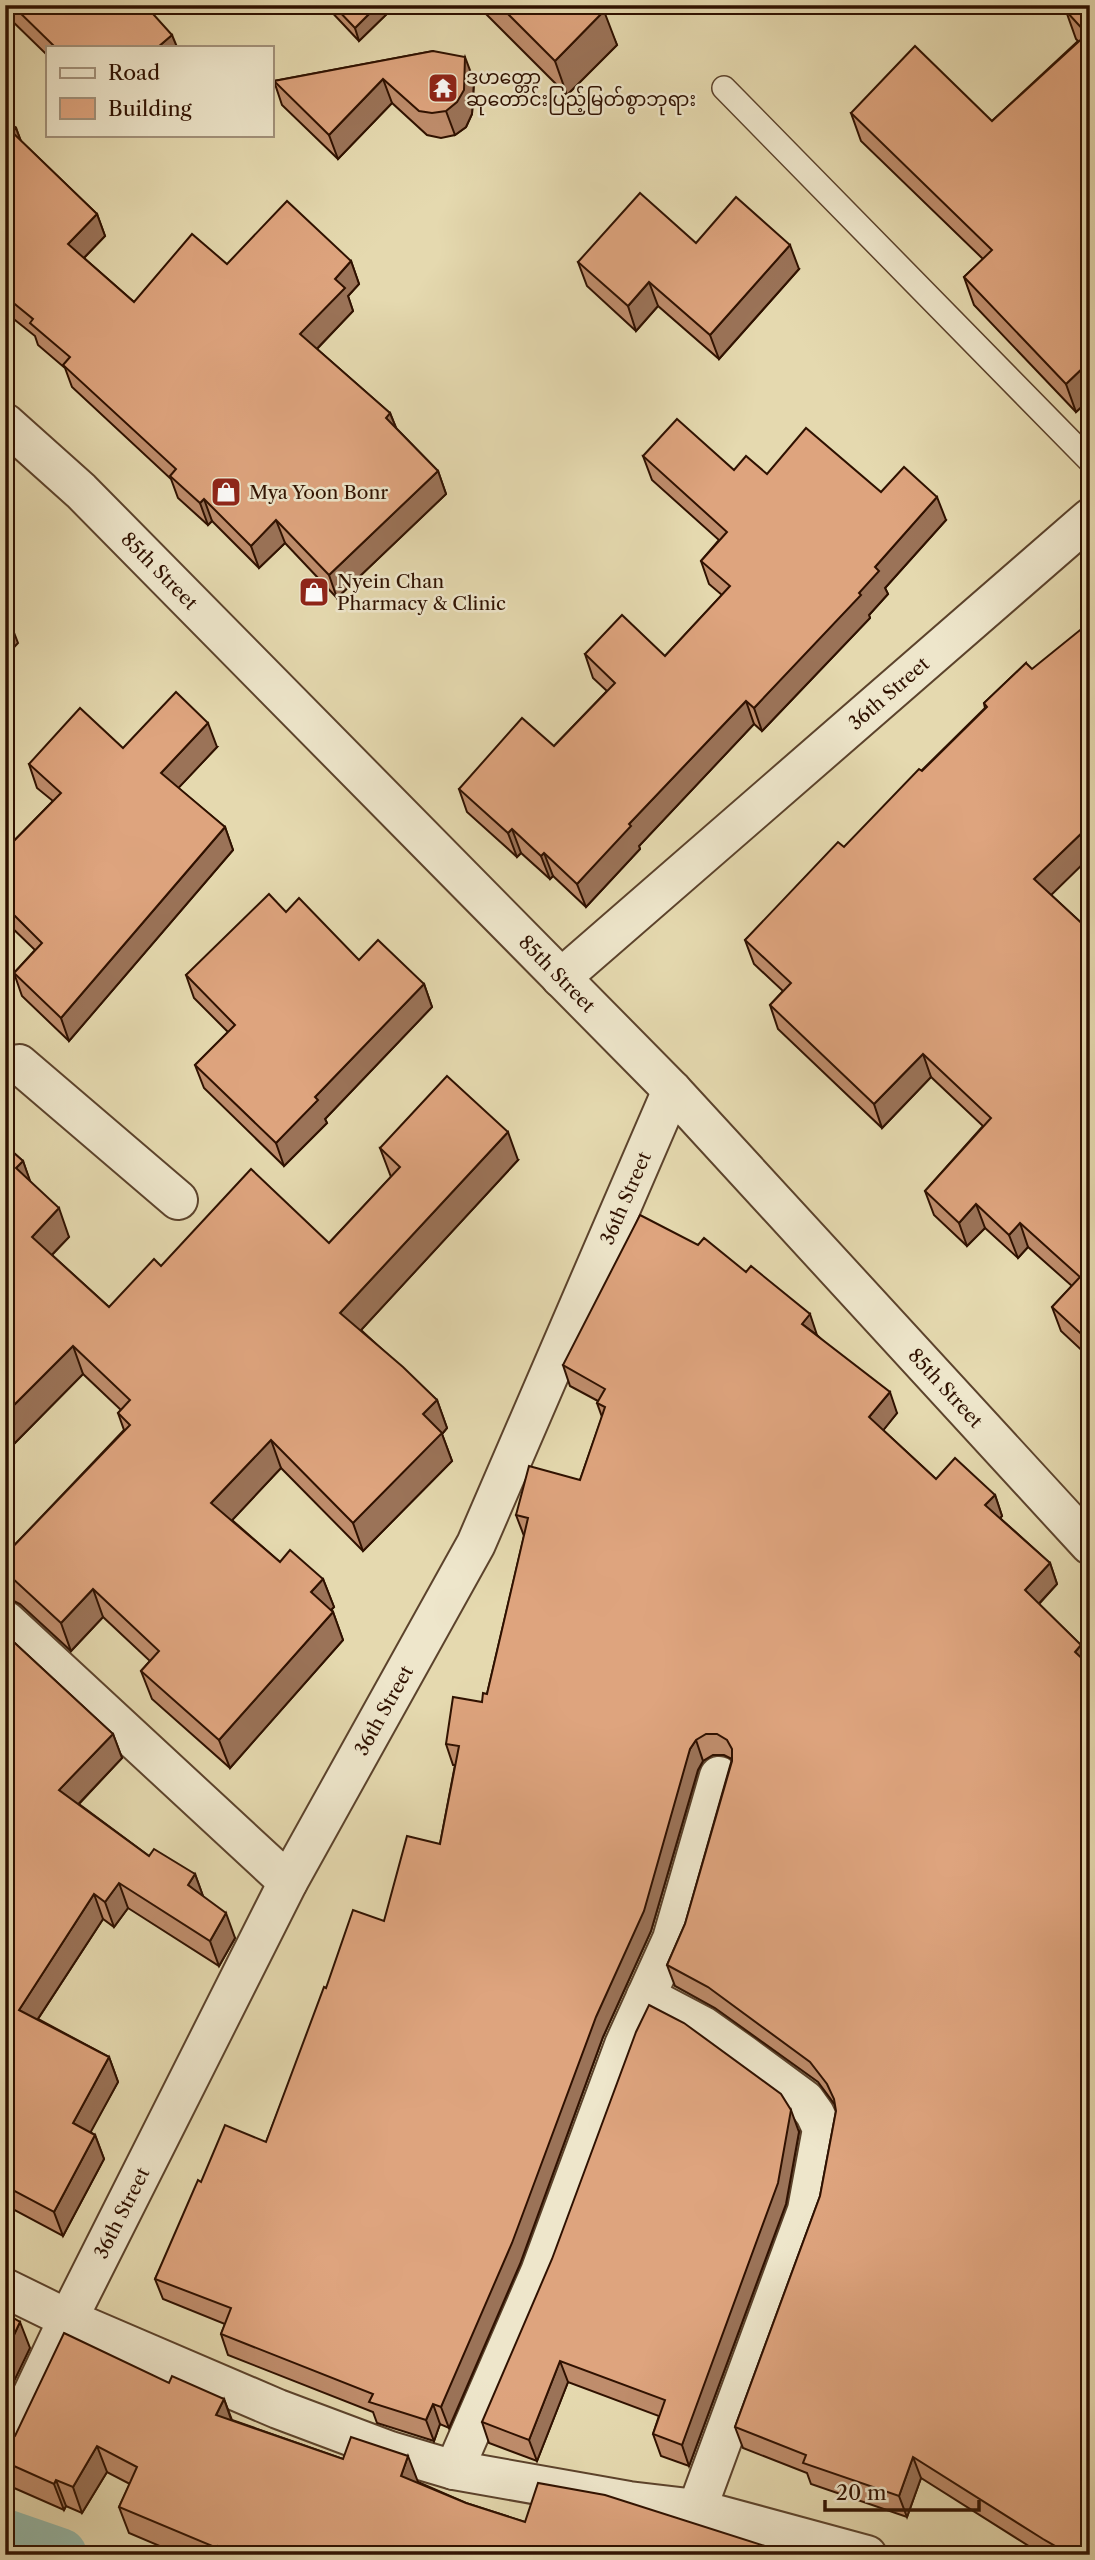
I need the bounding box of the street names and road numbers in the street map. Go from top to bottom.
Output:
street label: 85th Street [116,528,203,615]
street label: 36th Street [844,652,934,735]
street label: 85th Street [514,931,600,1018]
street label: 36th Street [596,1148,656,1248]
street label: 85th Street [903,1344,988,1433]
street label: 36th Street [350,1661,418,1759]
street label: 36th Street [89,2163,155,2263]

